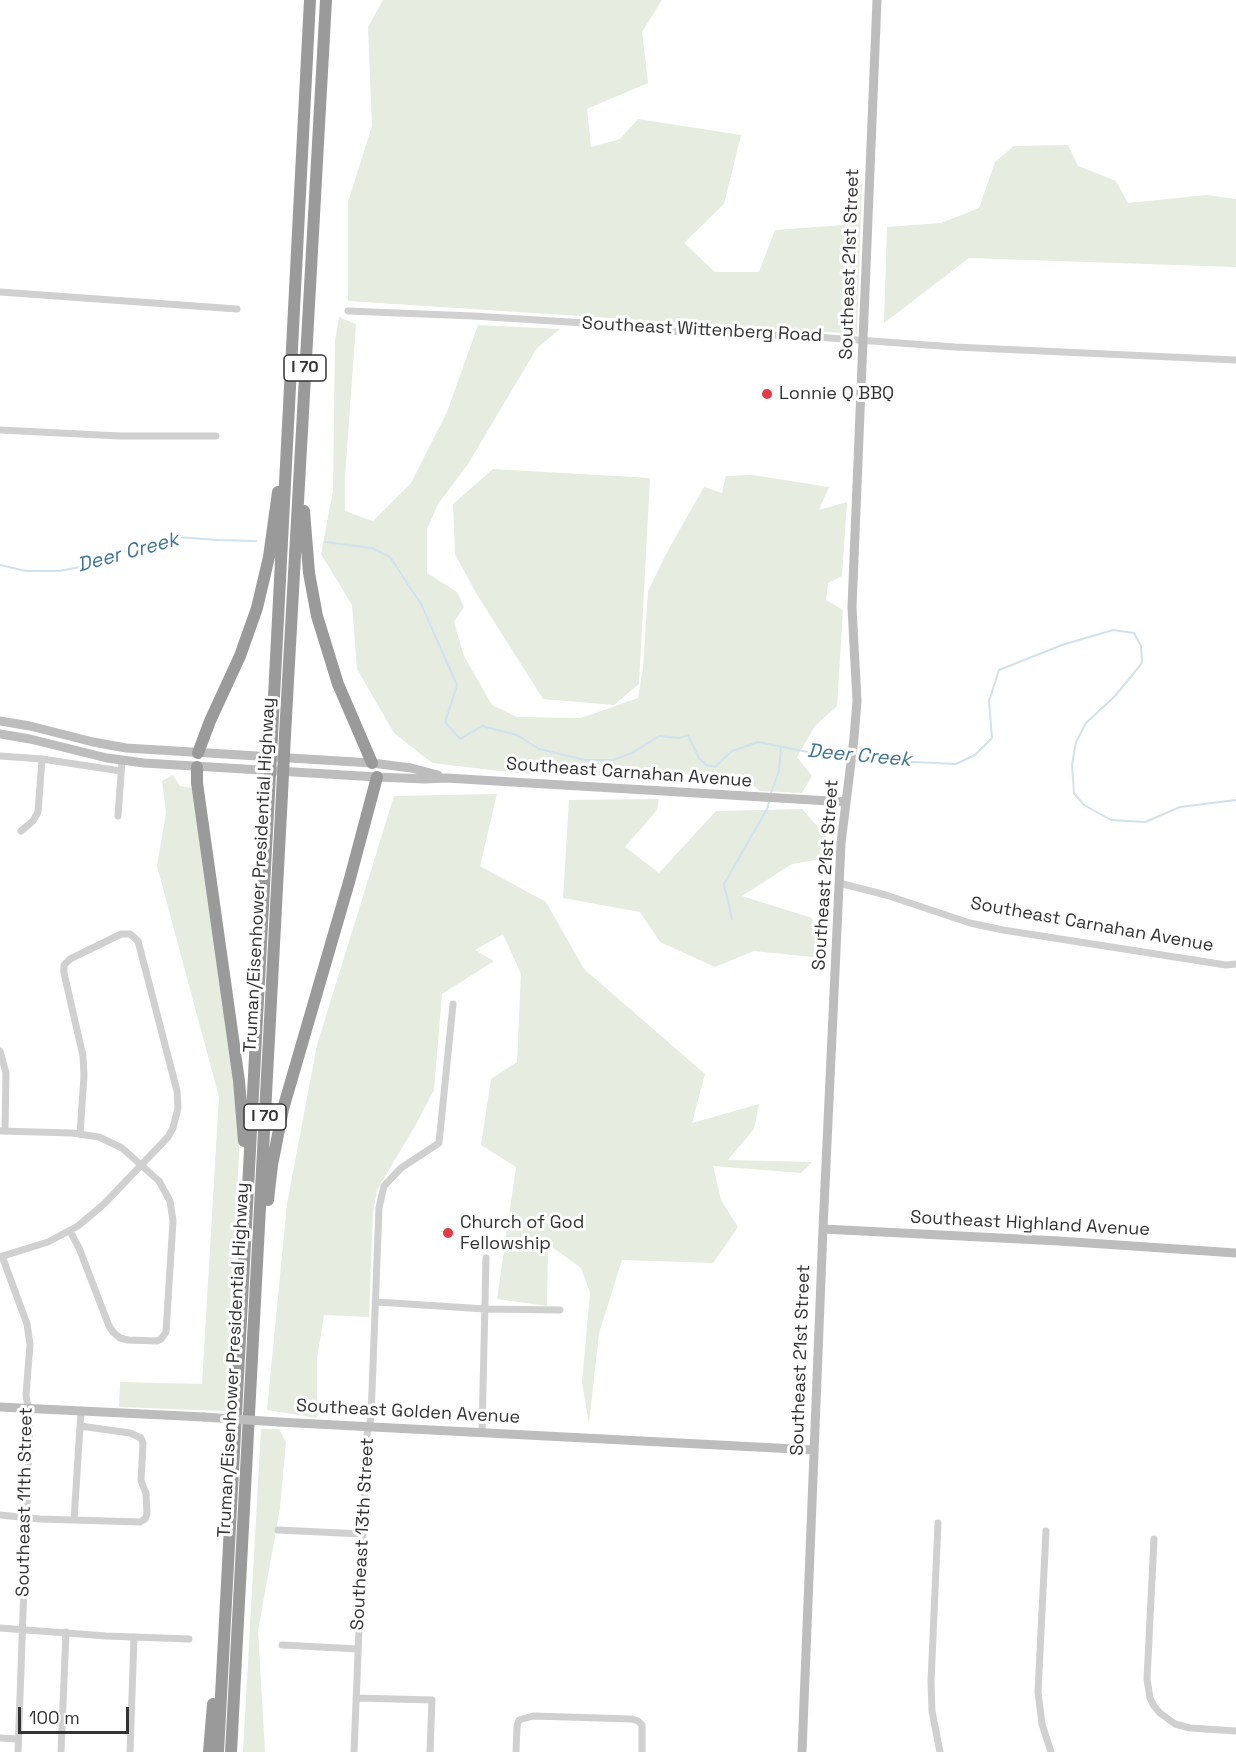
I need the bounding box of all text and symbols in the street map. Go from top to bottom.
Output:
street label: Southeast 21st Street [836,168,864,360]
street label: Southeast Wittenberg Road [581,313,823,347]
road number: I 70 [284,355,326,381]
place label: Lonnie Q BBQ [779,383,894,405]
marker: Lonnie Q BBQ [760,387,774,401]
water label: Deer Creek [75,528,181,578]
street label: Truman/Eisenhower Presidential Highway [240,697,280,1053]
water label: Deer Creek [806,740,912,772]
street label: Southeast Carnahan Avenue [505,754,753,792]
street label: Southeast 21st Street [809,779,843,971]
street label: Southeast Carnahan Avenue [969,893,1215,957]
road number: I 70 [244,1104,286,1130]
street label: Truman/Eisenhower Presidential Highway [214,1182,254,1538]
street label: Southeast Highland Avenue [910,1207,1150,1241]
place label: Church of God Fellowship [460,1212,584,1254]
marker: Church of God Fellowship [441,1226,455,1240]
street label: Southeast 21st Street [787,1264,815,1456]
street label: Southeast Golden Avenue [295,1395,521,1429]
street label: Southeast 11th Street [13,1407,37,1597]
street label: Southeast 13th Street [347,1437,379,1631]
scale bar [21,1695,132,1733]
text: 100 m [29,1706,80,1729]

